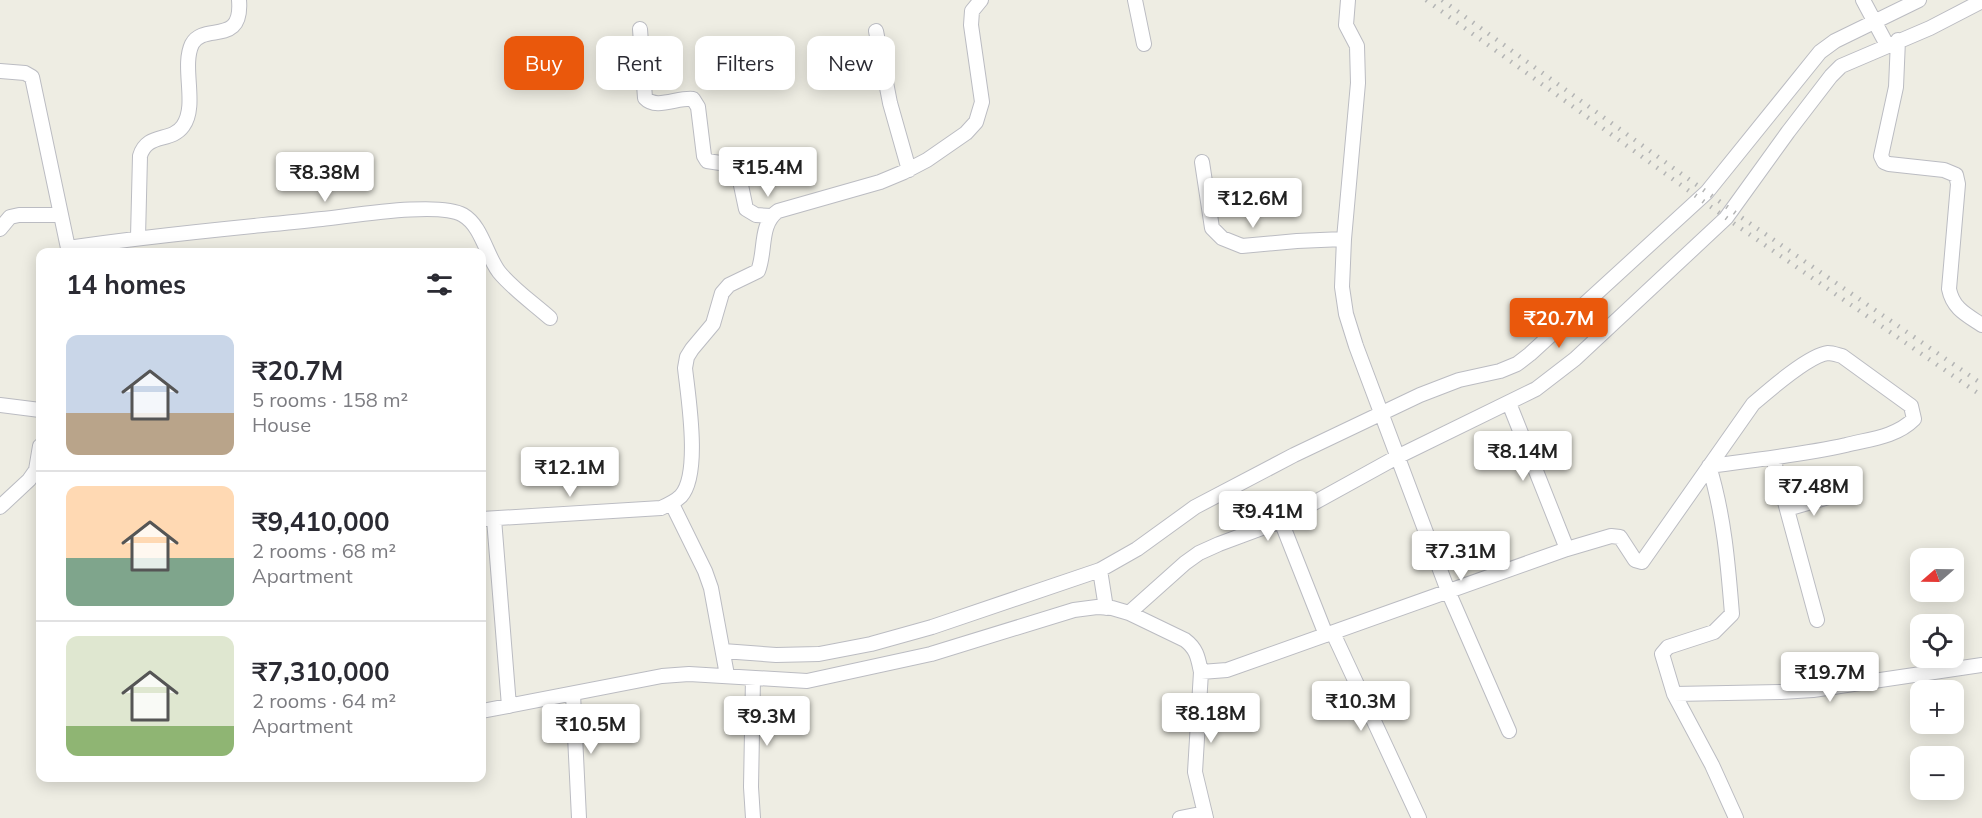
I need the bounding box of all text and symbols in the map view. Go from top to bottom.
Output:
chip: Buy [504,36,584,90]
chip: Rent [596,36,683,90]
chip: Filters [695,36,795,90]
chip: New [807,36,895,90]
pin: ₹15.4M [719,147,817,198]
pin: ₹8.38M [276,152,374,203]
text: ₹15.4M [733,154,803,179]
text: ₹8.38M [290,159,360,184]
pin: ₹12.6M [1204,178,1302,229]
text: ₹12.6M [1218,185,1288,210]
text: 14 homes [66,268,186,301]
icon: filters [423,268,456,301]
pin: ₹20.7M [1510,298,1608,349]
text: ₹20.7M [1524,305,1594,330]
text: ₹20.7M [252,354,343,387]
icon: home [114,359,186,431]
text: 5 rooms · 158 m² [252,387,408,412]
text: House [252,412,311,437]
pin: ₹8.14M [1474,431,1572,482]
text: ₹8.14M [1488,438,1558,463]
pin: ₹12.1M [521,447,619,498]
text: ₹12.1M [535,454,605,479]
pin: ₹7.48M [1765,466,1863,517]
text: ₹7.48M [1779,473,1849,498]
pin: ₹9.41M [1219,491,1317,542]
text: ₹9.41M [1233,498,1303,523]
text: ₹9,410,000 [252,505,390,538]
icon: home [114,510,186,582]
pin: ₹7.31M [1412,531,1510,582]
text: 2 rooms · 68 m² [252,538,396,563]
text: ₹7.31M [1426,538,1496,563]
north arrow [1910,548,1964,602]
map controls [1910,548,1964,800]
text: Apartment [252,563,353,588]
button: locate [1910,614,1964,668]
pin: ₹19.7M [1781,652,1879,703]
text: ₹7,310,000 [252,655,390,688]
text: ₹19.7M [1795,659,1865,684]
icon: home [114,660,186,732]
button: + [1910,680,1964,734]
pin: ₹10.3M [1312,681,1410,732]
text: 2 rooms · 64 m² [252,688,396,713]
text: ₹10.3M [1326,688,1396,713]
pin: ₹8.18M [1162,693,1260,744]
pin: ₹9.3M [725,696,809,747]
text: ₹8.18M [1176,700,1246,725]
text: ₹9.3M [738,703,796,728]
pin: ₹10.5M [542,704,640,755]
text: ₹10.5M [556,711,626,736]
text: Apartment [252,713,353,738]
button: − [1910,746,1964,800]

